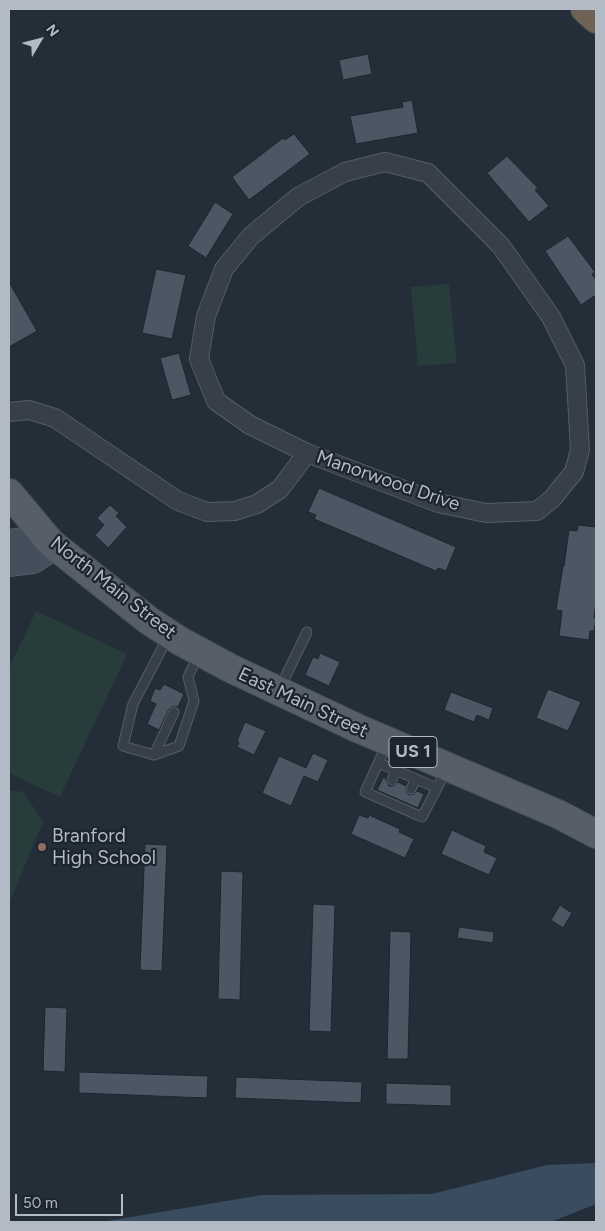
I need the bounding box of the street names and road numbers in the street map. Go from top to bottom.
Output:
street label: Manorwood Drive [313,446,463,516]
street label: North Main Street [46,532,180,644]
street label: East Main Street [235,663,371,743]
road number: US 1 [389,736,437,768]

